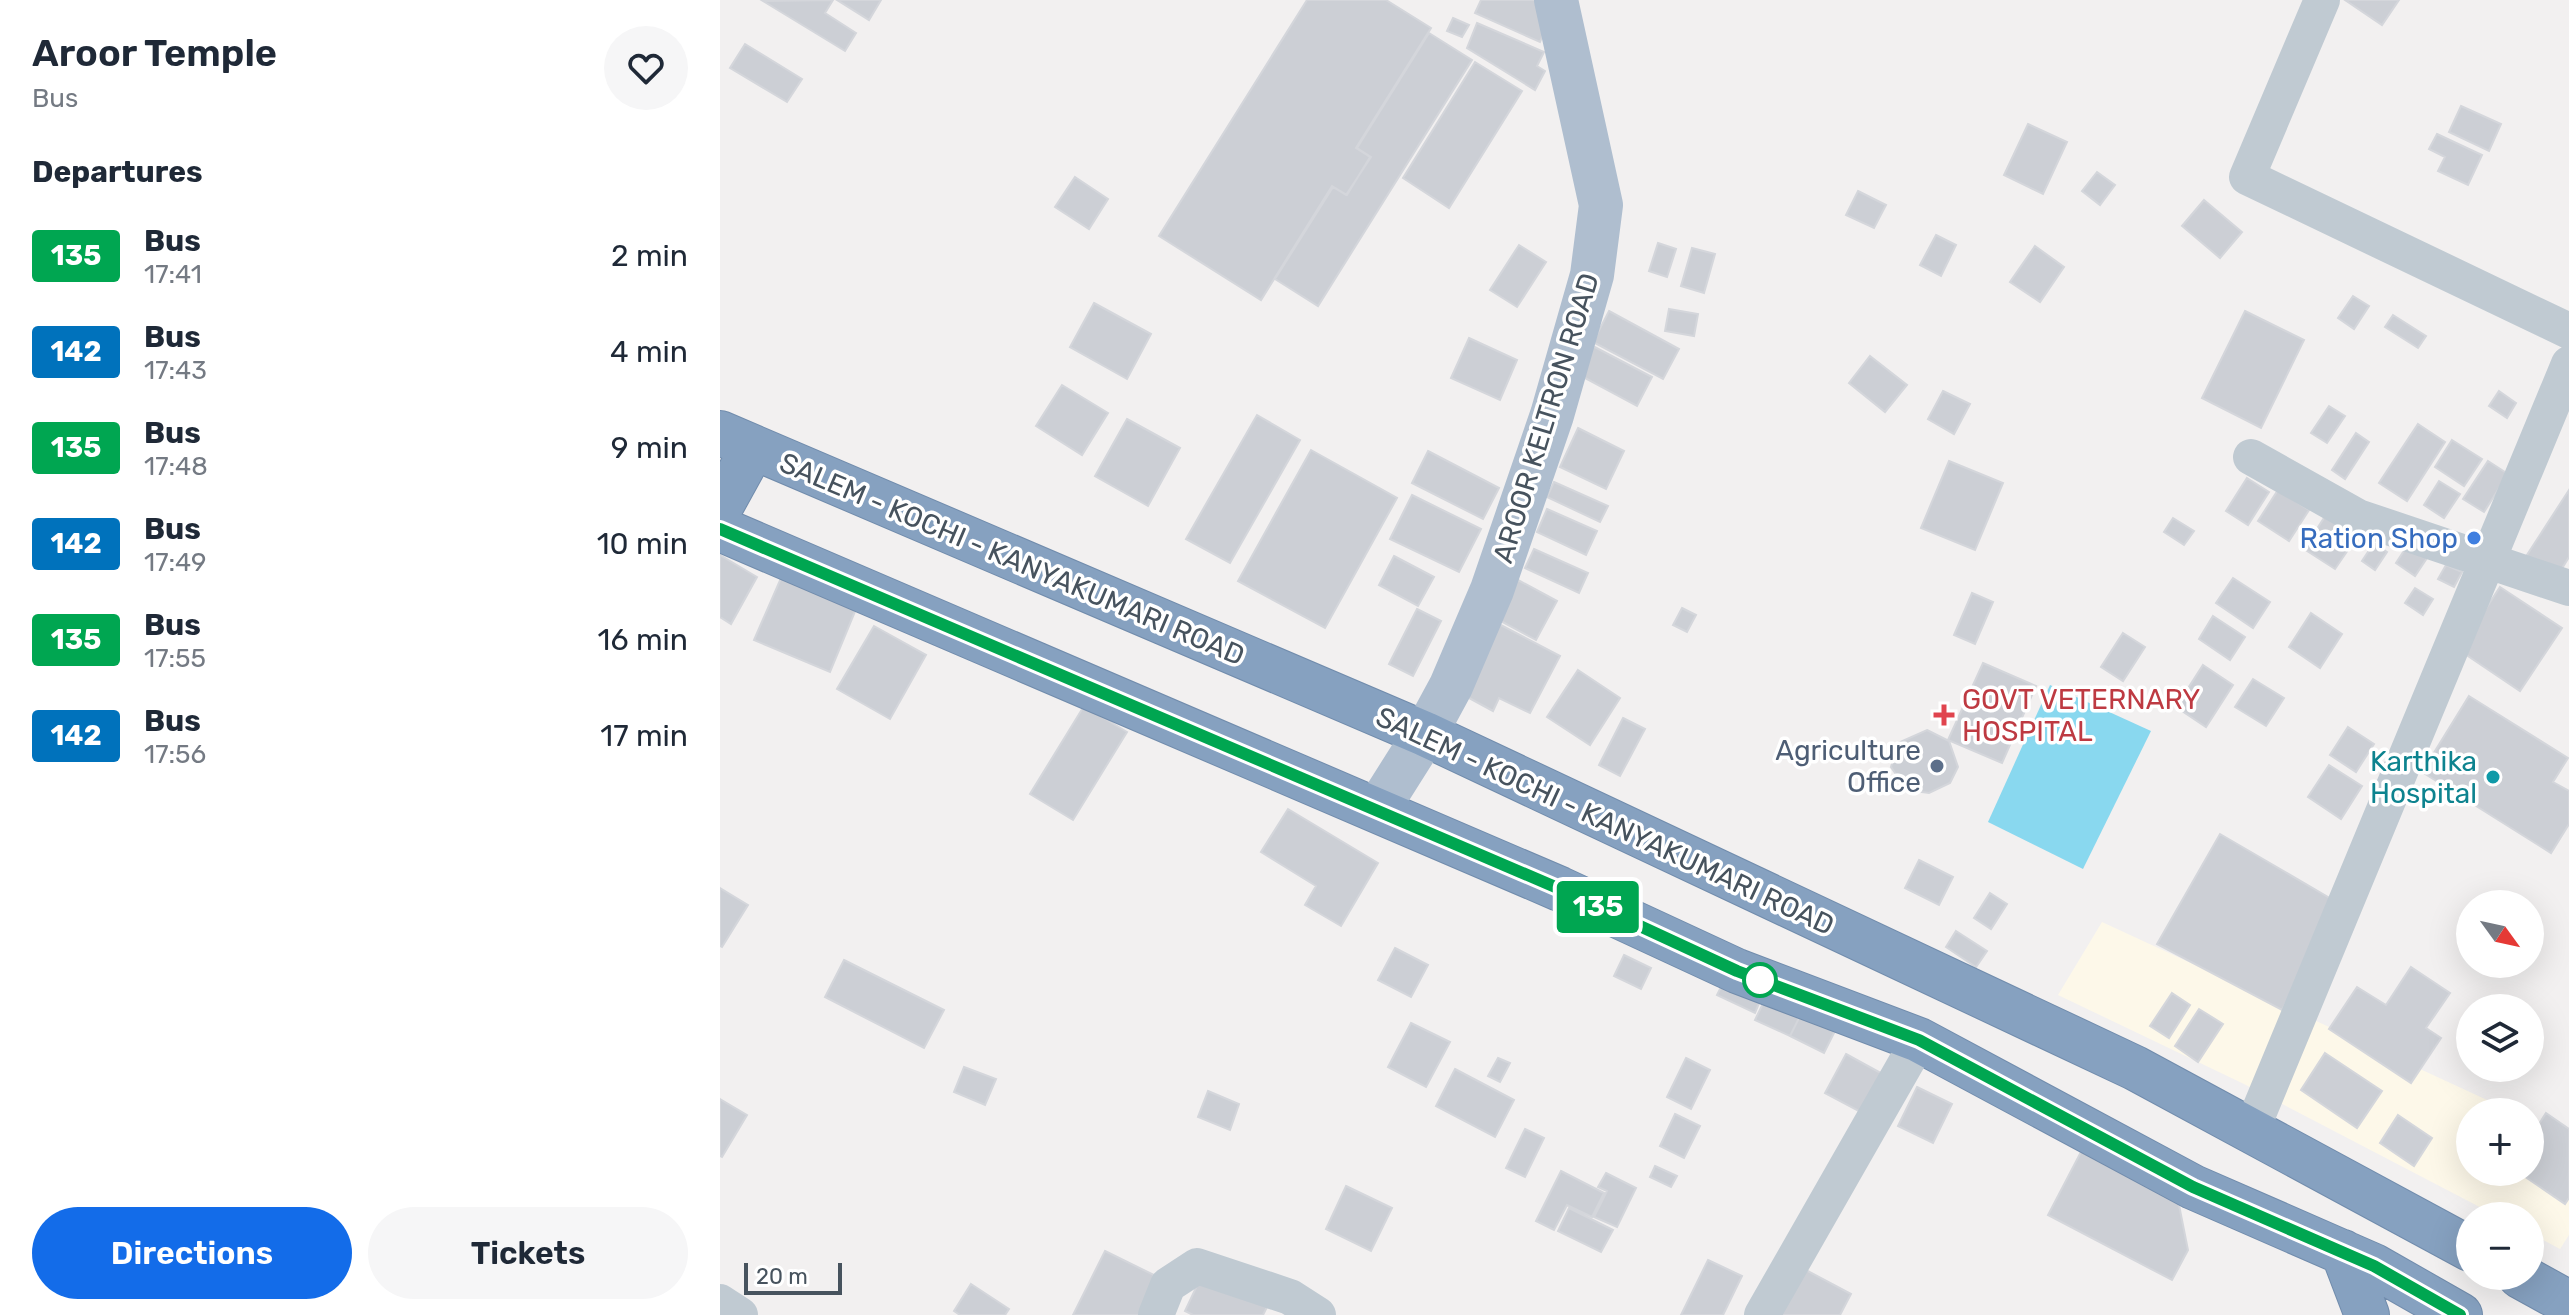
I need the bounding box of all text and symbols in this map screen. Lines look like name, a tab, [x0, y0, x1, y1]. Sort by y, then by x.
button: heart	[604, 26, 688, 110]
text: Aroor Temple	[32, 30, 277, 76]
text: Bus	[32, 83, 78, 114]
text: Departures	[32, 154, 203, 190]
text: Bus	[144, 223, 201, 259]
text: 2 min	[611, 238, 688, 274]
text: 135	[51, 239, 101, 272]
text: 17:41	[144, 259, 202, 290]
street label: AROOR KELTRON ROAD	[1486, 269, 1606, 567]
text: Bus	[144, 319, 201, 355]
text: 4 min	[610, 334, 688, 370]
text: 142	[50, 335, 102, 368]
text: 17:43	[144, 355, 207, 386]
text: Bus	[144, 415, 201, 451]
text: 9 min	[611, 430, 688, 466]
text: 135	[51, 431, 101, 464]
street label: SALEM - KOCHI - KANYAKUMARI ROAD	[775, 446, 1249, 672]
text: 17:48	[144, 451, 208, 482]
text: Bus	[144, 511, 201, 547]
place label: Ration Shop	[2299, 522, 2458, 555]
text: 10 min	[597, 526, 688, 562]
text: 142	[50, 527, 102, 560]
marker: Ration Shop	[2465, 529, 2483, 547]
text: 17:49	[144, 547, 206, 578]
text: Bus	[144, 607, 201, 643]
text: 16 min	[598, 622, 688, 658]
text: 135	[51, 623, 101, 656]
text: 17:55	[144, 643, 206, 674]
place label: GOVT VETERNARY HOSPITAL	[1962, 683, 2200, 748]
street label: SALEM - KOCHI - KANYAKUMARI ROAD	[1371, 700, 1839, 942]
text: Bus	[144, 703, 201, 739]
marker: GOVT VETERNARY HOSPITAL	[1933, 704, 1955, 726]
text: 17 min	[600, 718, 688, 754]
text: 142	[50, 719, 102, 752]
place label: Agriculture Office	[1775, 734, 1921, 799]
text: 17:56	[144, 739, 206, 770]
place label: Karthika Hospital	[2370, 745, 2477, 810]
marker: Agriculture Office	[1928, 757, 1946, 775]
marker: Karthika Hospital	[2484, 768, 2502, 786]
line badge: 135	[1552, 881, 1644, 933]
text: 135	[1573, 890, 1623, 923]
north arrow	[2456, 890, 2544, 978]
map controls	[2456, 890, 2544, 1290]
unlabelled marker	[1743, 963, 1777, 997]
button: layers	[2456, 994, 2544, 1082]
button: +	[2456, 1098, 2544, 1186]
button: −	[2456, 1202, 2544, 1290]
button: Directions	[32, 1207, 352, 1299]
button: Tickets	[368, 1207, 688, 1299]
scale bar	[744, 1259, 842, 1295]
text: 20 m	[756, 1263, 808, 1290]

